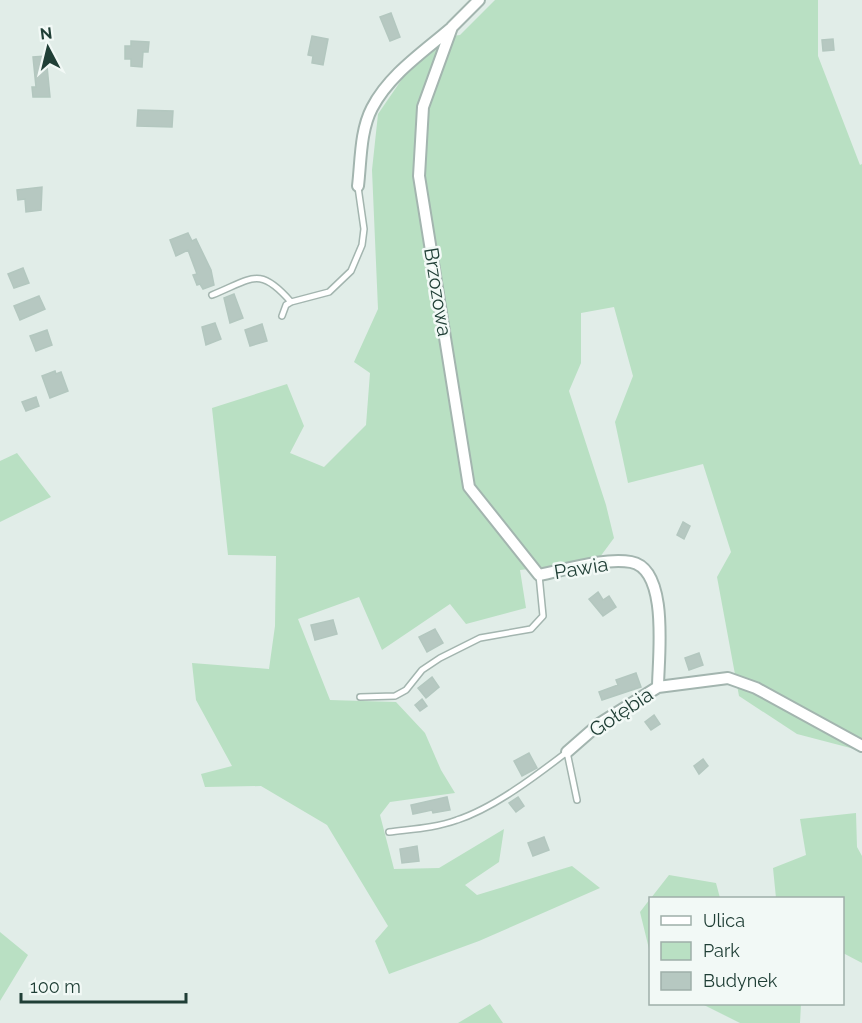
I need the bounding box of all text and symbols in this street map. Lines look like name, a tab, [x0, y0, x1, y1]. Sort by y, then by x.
north arrow	[18, 18, 78, 78]
text: N	[39, 23, 53, 44]
street label: Brzozowa	[419, 246, 457, 338]
street label: Pawia	[552, 552, 610, 584]
street label: Gołębia	[585, 682, 657, 742]
legend	[649, 897, 844, 1005]
text: Ulica	[703, 910, 745, 931]
text: Park	[703, 940, 740, 961]
scale bar	[21, 966, 186, 1004]
text: Budynek	[703, 970, 778, 991]
text: 100 m	[30, 976, 81, 997]

